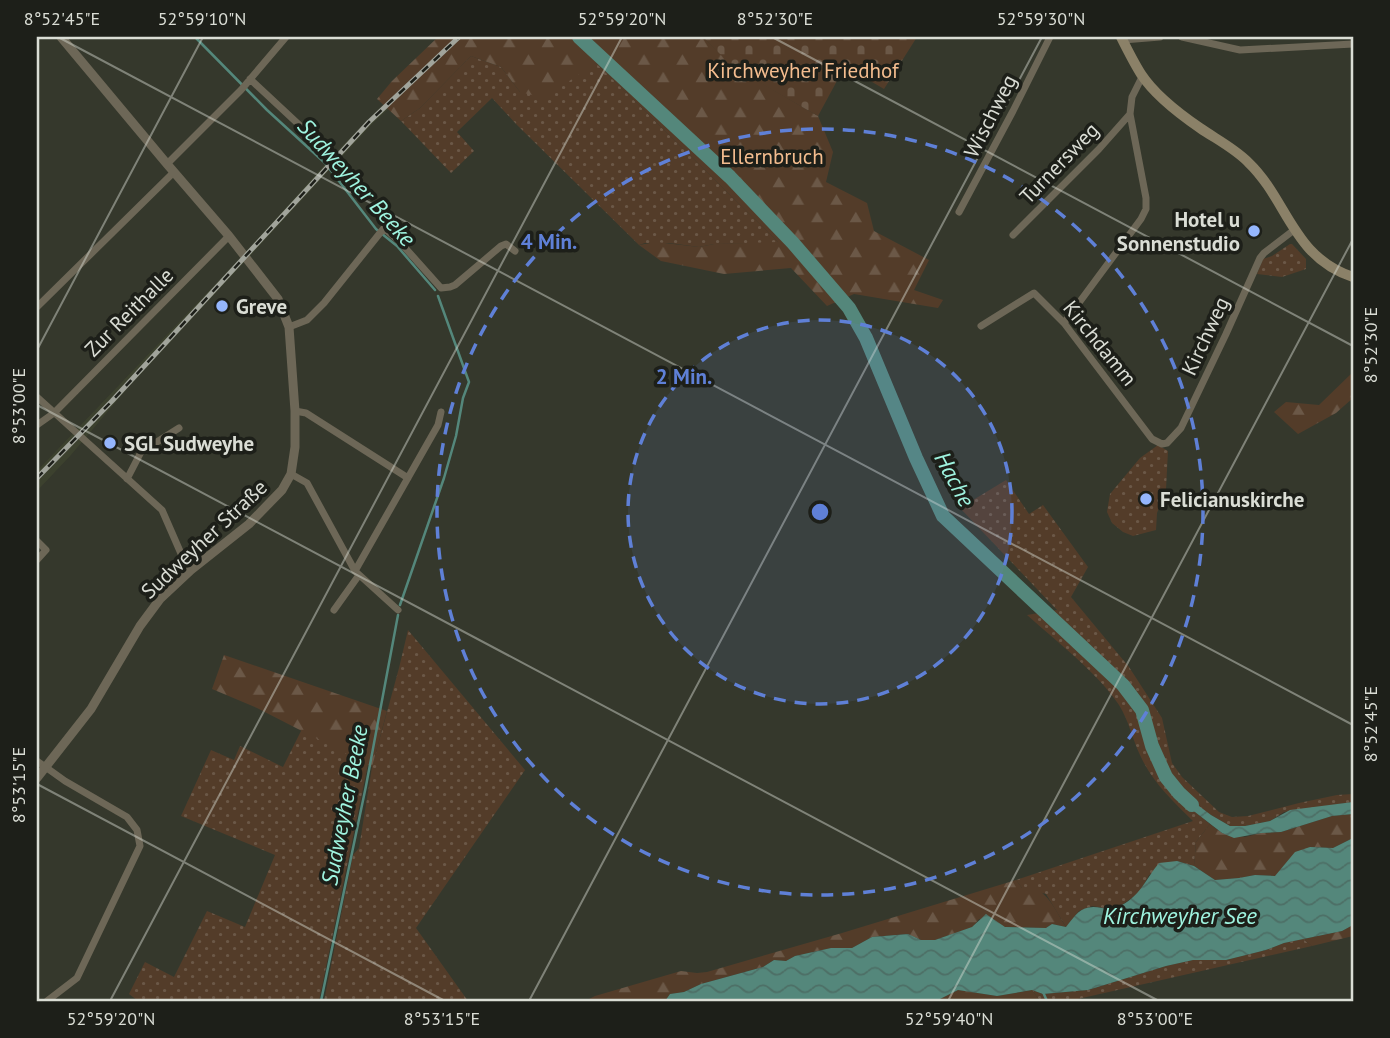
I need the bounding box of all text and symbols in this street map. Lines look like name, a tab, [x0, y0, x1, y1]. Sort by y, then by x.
text: 8°52'45"E	[24, 7, 100, 30]
text: 52°59'10"N	[158, 7, 246, 30]
text: 52°59'20"N	[578, 7, 666, 30]
text: 8°52'30"E	[737, 7, 813, 30]
text: 52°59'30"N	[997, 7, 1085, 30]
park label: Kirchweyher Friedhof	[707, 57, 900, 84]
street label: Wischweg	[958, 70, 1022, 162]
water label: Sudweyher Beeke	[292, 112, 422, 252]
street label: Turnersweg	[1014, 117, 1104, 209]
park label: Ellernbruch	[720, 143, 824, 170]
place label: Hotel u Sonnenstudio	[1117, 206, 1240, 257]
marker: Hotel u Sonnenstudio	[1246, 223, 1262, 239]
text: 4 Min.	[521, 228, 577, 255]
street label: Zur Reithalle	[79, 262, 179, 362]
street label: Kirchweg	[1175, 292, 1235, 380]
place label: Greve	[236, 293, 287, 320]
street label: Kirchdamm	[1057, 295, 1143, 391]
marker: Greve	[214, 298, 230, 314]
text: 8°52'30"E	[1359, 307, 1382, 383]
text: 2 Min.	[656, 363, 712, 390]
text: 8°53'00"E	[7, 368, 30, 444]
place label: SGL Sudweyhe	[124, 430, 254, 457]
marker: SGL Sudweyhe	[102, 435, 118, 451]
water label: Hache	[928, 446, 982, 512]
street label: Sudweyher Straße	[135, 474, 273, 604]
place label: Felicianuskirche	[1160, 486, 1304, 513]
marker: Felicianuskirche	[1138, 491, 1154, 507]
centre of rings	[808, 500, 832, 524]
text: 8°52'45"E	[1359, 686, 1382, 762]
water label: Sudweyher Beeke	[314, 722, 374, 888]
text: 8°53'15"E	[7, 747, 30, 823]
water label: Kirchweyher See	[1103, 901, 1257, 930]
text: 52°59'20"N	[67, 1007, 155, 1030]
text: 8°53'15"E	[404, 1007, 480, 1030]
text: 52°59'40"N	[905, 1007, 993, 1030]
text: 8°53'00"E	[1117, 1007, 1193, 1030]

